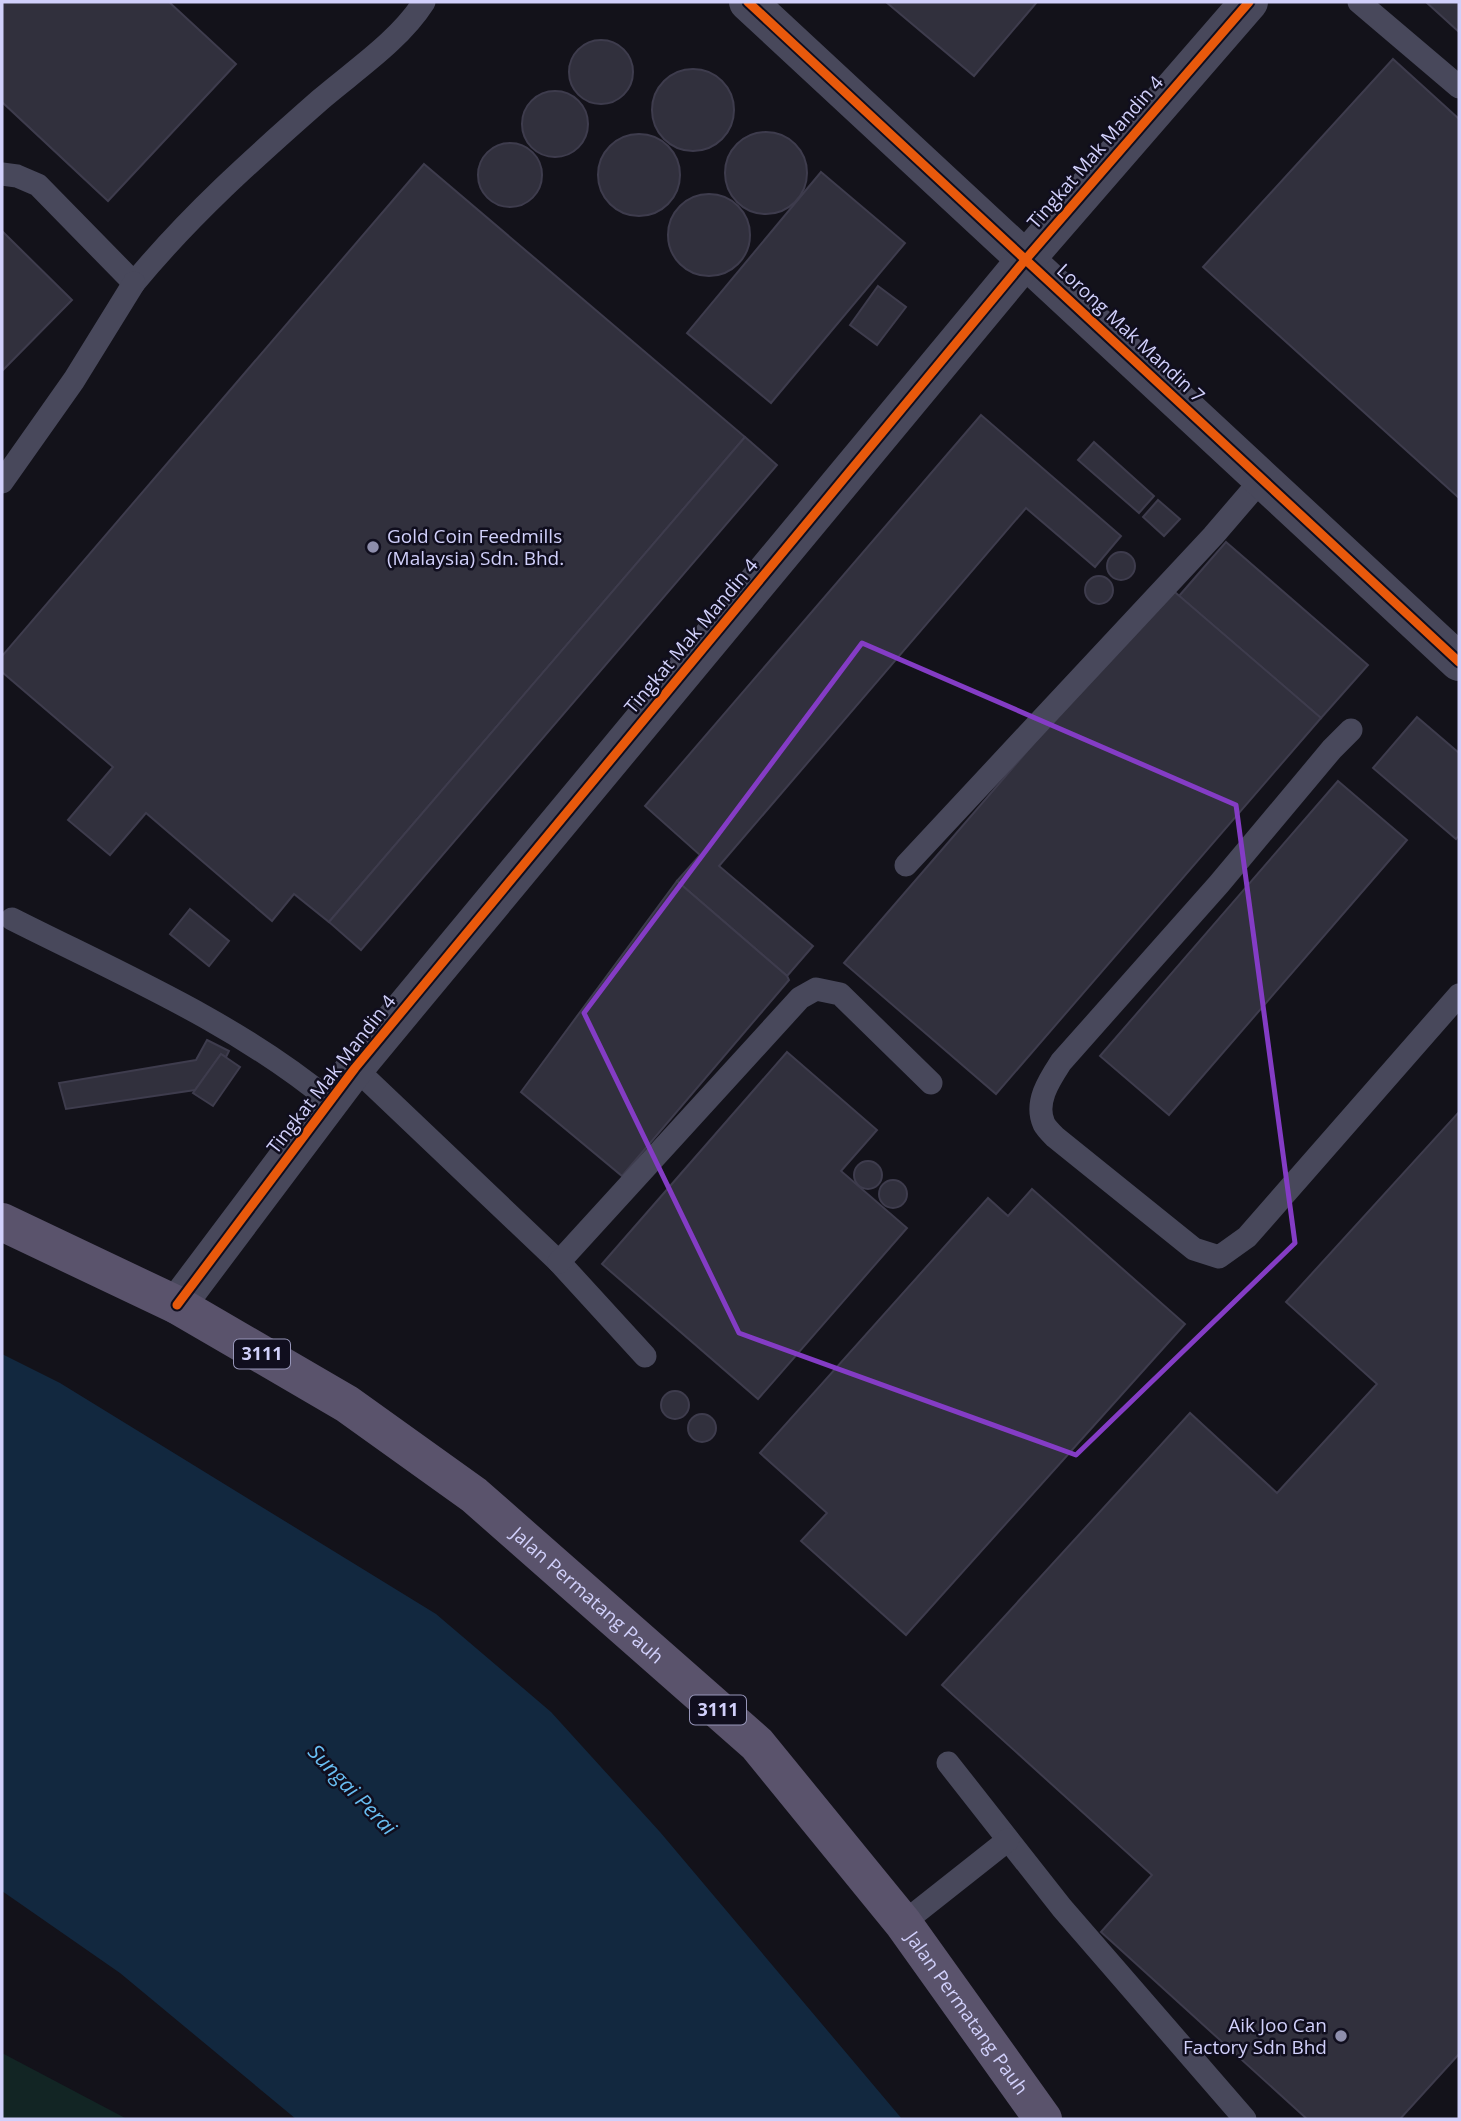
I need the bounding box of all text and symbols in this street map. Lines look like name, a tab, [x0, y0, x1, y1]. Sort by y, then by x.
street label: Tingkat Mak Mandin 4	[1021, 70, 1169, 234]
street label: Lorong Mak Mandin 7	[1051, 258, 1211, 408]
place label: Gold Coin Feedmills (Malaysia) Sdn. Bhd.	[387, 523, 564, 571]
marker: Gold Coin Feedmills (Malaysia) Sdn. Bhd.	[365, 539, 381, 555]
street label: Tingkat Mak Mandin 4	[618, 553, 764, 719]
street label: Tingkat Mak Mandin 4	[261, 989, 401, 1159]
road number: 3111	[234, 1339, 290, 1368]
street label: Jalan Permatang Pauh	[504, 1519, 670, 1669]
road number: 3111	[690, 1695, 746, 1724]
water label: Sungai Perai	[302, 1738, 404, 1841]
street label: Jalan Permatang Pauh	[899, 1924, 1034, 2100]
place label: Aik Joo Can Factory Sdn Bhd	[1183, 2012, 1327, 2060]
marker: Aik Joo Can Factory Sdn Bhd	[1333, 2028, 1349, 2044]

